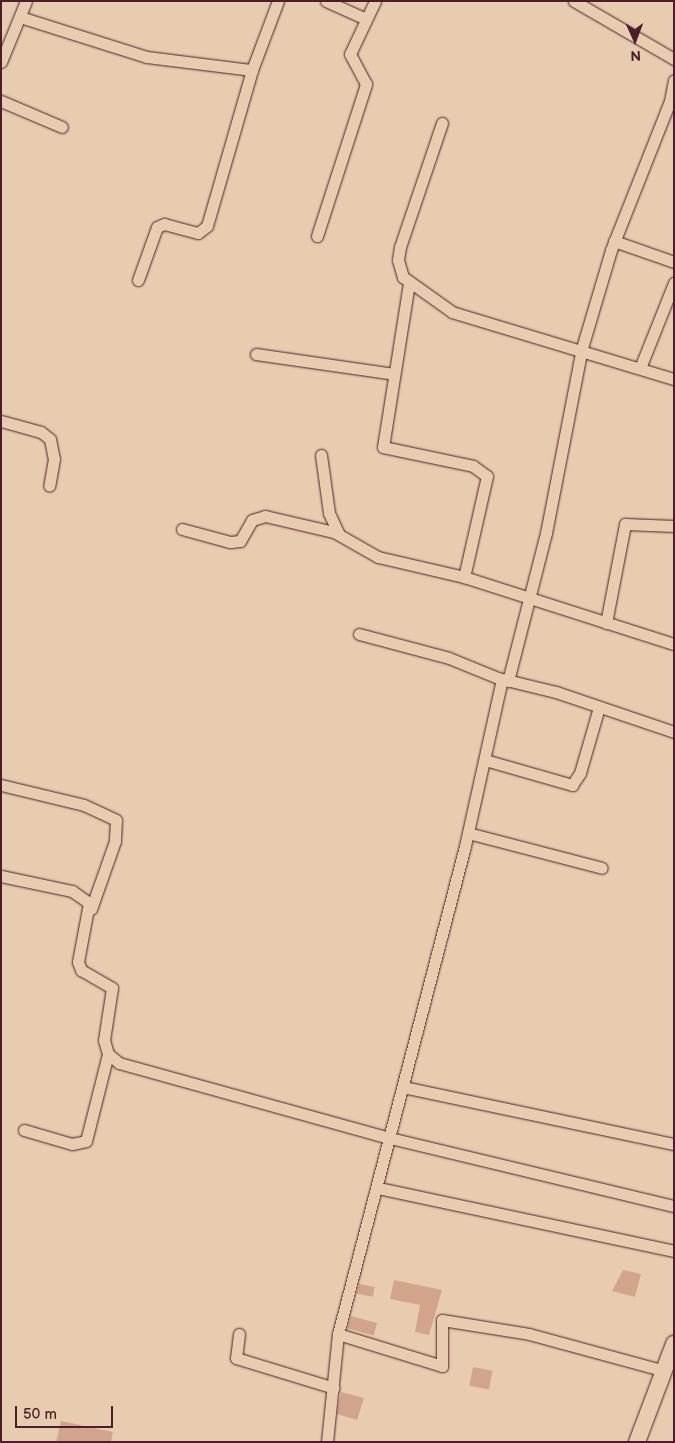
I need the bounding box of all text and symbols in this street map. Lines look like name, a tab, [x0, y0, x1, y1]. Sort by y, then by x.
north arrow	[610, 15, 660, 65]
text: N	[630, 47, 641, 64]
scale bar	[18, 1396, 115, 1428]
text: 50 m	[23, 1405, 57, 1424]

